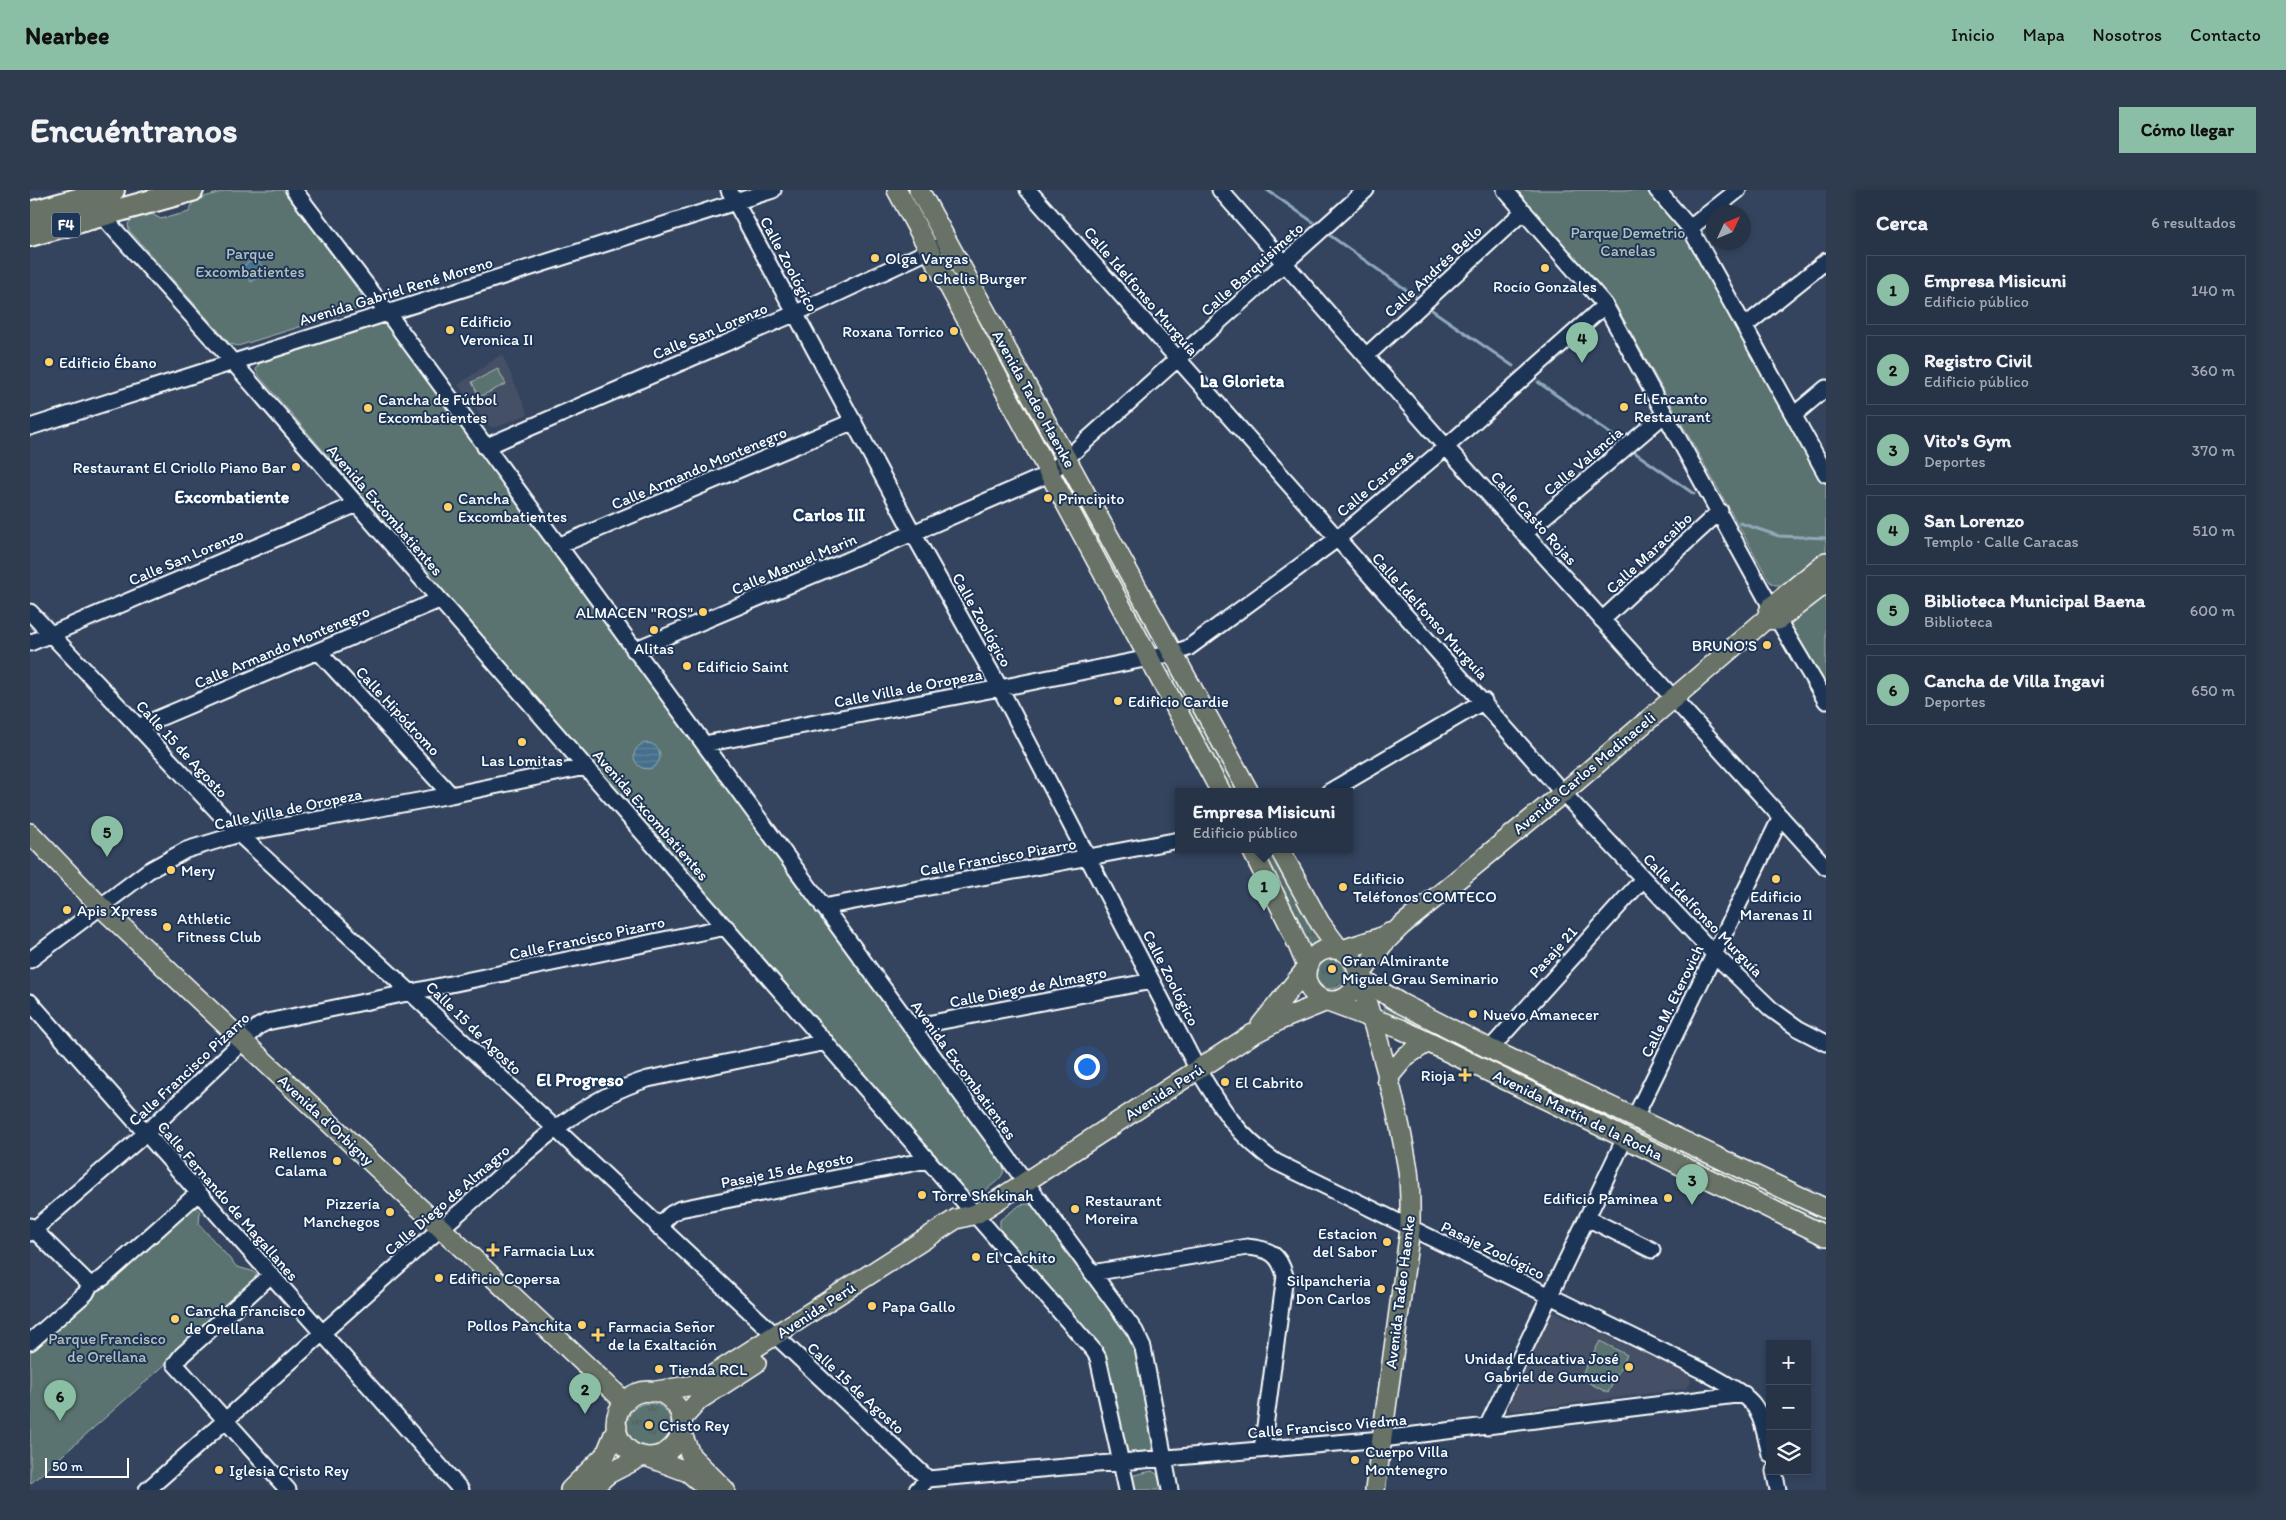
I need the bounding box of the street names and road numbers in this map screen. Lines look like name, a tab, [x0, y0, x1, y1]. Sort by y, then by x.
road number: F4	[52, 212, 80, 238]
street label: Calle Zoológico	[756, 213, 822, 315]
street label: Calle Barquisimeto	[1197, 218, 1307, 320]
street label: Calle Andrés Bello	[1380, 221, 1486, 321]
street label: Calle Idelfonso Murguía	[1080, 223, 1202, 359]
street label: Avenida Gabriel René Moreno	[297, 252, 495, 330]
street label: Calle San Lorenzo	[650, 298, 770, 364]
street label: Avenida Tadeo Haenke	[988, 327, 1080, 471]
street label: Calle Armando Montenegro	[608, 422, 790, 514]
street label: Calle Valencia	[1540, 422, 1627, 500]
street label: Avenida Excombatientes	[323, 441, 447, 579]
street label: Calle Caracas	[1333, 445, 1417, 521]
street label: Calle Casto Rojas	[1487, 467, 1581, 569]
street label: Calle Maracaibo	[1602, 508, 1696, 598]
street label: Calle San Lorenzo	[126, 524, 246, 590]
street label: Calle Manuel Marin	[729, 529, 859, 599]
street label: Calle Idelfonso Murguía	[1368, 549, 1492, 684]
street label: Calle Zoológico	[948, 570, 1016, 670]
street label: Calle Armando Montenegro	[191, 601, 373, 693]
street label: Calle Hipódromo	[352, 662, 444, 760]
street label: Calle Villa de Oropeza	[832, 664, 984, 712]
street label: Calle 15 de Agosto	[132, 696, 232, 802]
street label: Avenida Carlos Medinaceli	[1509, 708, 1659, 838]
street label: Avenida Excombatientes	[589, 746, 713, 884]
street label: Calle Villa de Oropeza	[212, 784, 364, 834]
street label: Calle Francisco Pizarro	[918, 834, 1078, 880]
street label: Calle Idelfonso Murguía	[1639, 849, 1767, 981]
street label: Calle Francisco Pizarro	[508, 912, 666, 964]
street label: Pasaje 21	[1525, 922, 1582, 982]
street label: Calle Zoológico	[1139, 927, 1203, 1029]
street label: Calle M. Eterovich	[1636, 942, 1708, 1060]
street label: Calle Diego de Almagro	[948, 962, 1108, 1012]
street label: Calle 15 de Agosto	[422, 977, 526, 1079]
street label: Avenida Excombatientes	[907, 997, 1021, 1143]
street label: Calle Francisco Pizarro	[125, 1008, 253, 1130]
street label: Avenida Perú	[1121, 1060, 1207, 1124]
street label: Avenida Martín de la Rocha	[1490, 1066, 1667, 1165]
street label: Avenida d'Orbigny	[274, 1071, 378, 1170]
street label: Calle Fernando de Magallanes	[153, 1117, 303, 1285]
street label: Calle Diego de Almagro	[380, 1140, 514, 1260]
street label: Pasaje 15 de Agosto	[719, 1148, 855, 1192]
street label: Avenida Tadeo Haenke	[1381, 1214, 1419, 1370]
street label: Pasaje Zoológico	[1438, 1217, 1548, 1283]
street label: Avenida Perú	[773, 1278, 859, 1342]
street label: Calle 15 de Agosto	[803, 1338, 909, 1438]
street label: Calle Francisco Viedma	[1247, 1410, 1407, 1442]

